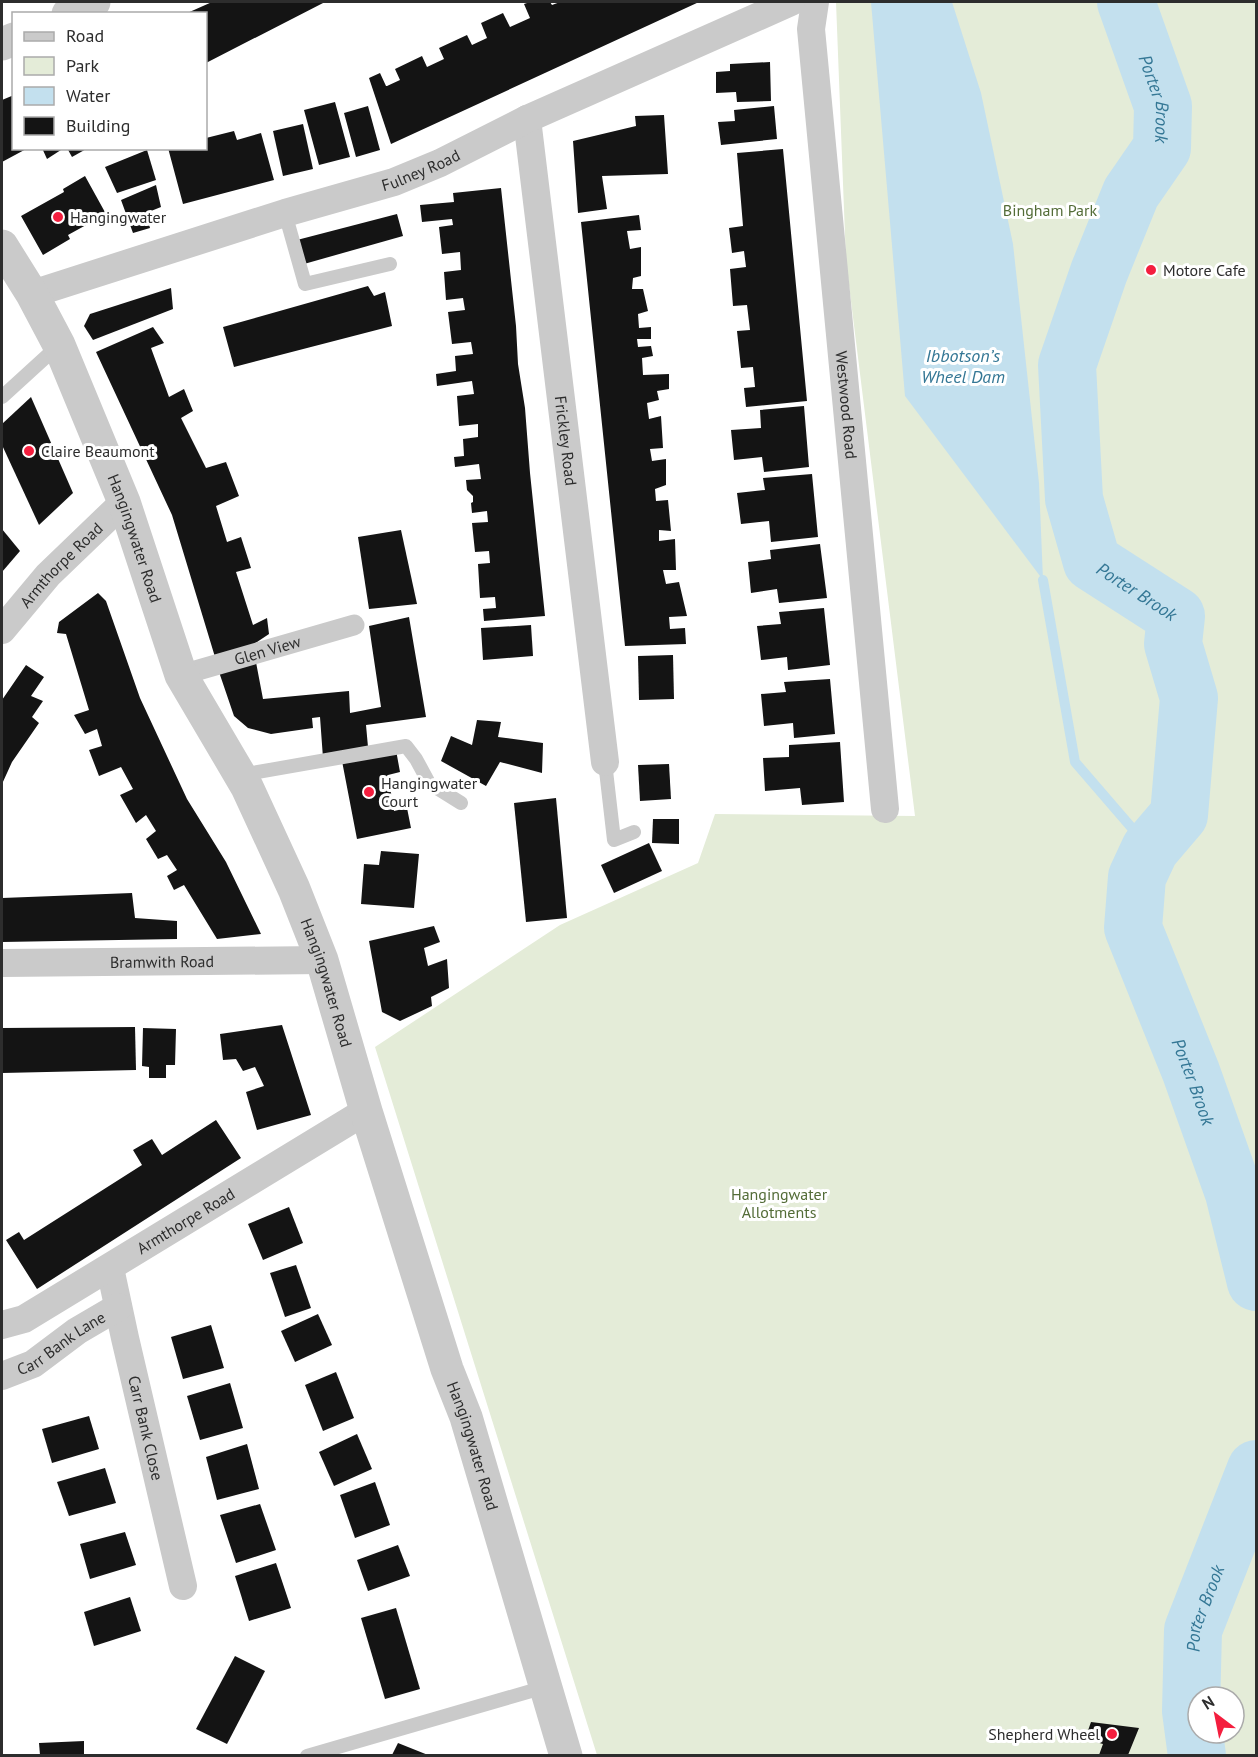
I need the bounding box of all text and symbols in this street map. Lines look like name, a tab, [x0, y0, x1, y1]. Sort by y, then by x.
legend	[12, 12, 207, 150]
text: Road	[66, 24, 104, 47]
water label: Porter Brook	[1134, 51, 1175, 144]
text: Park	[66, 54, 99, 77]
text: Water	[66, 84, 110, 107]
text: Building	[66, 114, 130, 137]
street label: Fulney Road	[379, 145, 463, 195]
park label: Bingham Park	[1003, 200, 1098, 220]
place label: Hangingwater	[70, 207, 167, 227]
marker: Hangingwater	[51, 210, 65, 224]
place label: Motore Cafe	[1163, 260, 1246, 280]
marker: Motore Cafe	[1144, 263, 1158, 277]
water label: Ibbotson’s Wheel Dam	[921, 344, 1005, 388]
street label: Westwood Road	[832, 350, 862, 460]
street label: Frickley Road	[551, 395, 581, 487]
place label: Claire Beaumont	[41, 441, 155, 461]
marker: Claire Beaumont	[22, 444, 36, 458]
street label: Hangingwater Road	[103, 471, 166, 605]
street label: Armthorpe Road	[15, 518, 107, 611]
water label: Porter Brook	[1093, 557, 1182, 626]
street label: Glen View	[232, 631, 303, 669]
place label: Hangingwater Court	[381, 773, 478, 811]
marker: Hangingwater Court	[362, 785, 376, 799]
street label: Hangingwater Road	[296, 915, 357, 1049]
street label: Bramwith Road	[110, 951, 214, 972]
water label: Porter Brook	[1167, 1035, 1221, 1129]
street label: Armthorpe Road	[133, 1183, 238, 1258]
park label: Hangingwater Allotments	[731, 1184, 828, 1222]
street label: Carr Bank Lane	[14, 1307, 109, 1379]
street label: Carr Bank Close	[124, 1374, 168, 1482]
street label: Hangingwater Road	[443, 1378, 503, 1513]
water label: Porter Brook	[1181, 1561, 1229, 1652]
north arrow	[1186, 1685, 1246, 1745]
text: N	[1198, 1691, 1218, 1714]
place label: Shepherd Wheel	[988, 1724, 1100, 1744]
marker: Shepherd Wheel	[1105, 1727, 1119, 1741]

